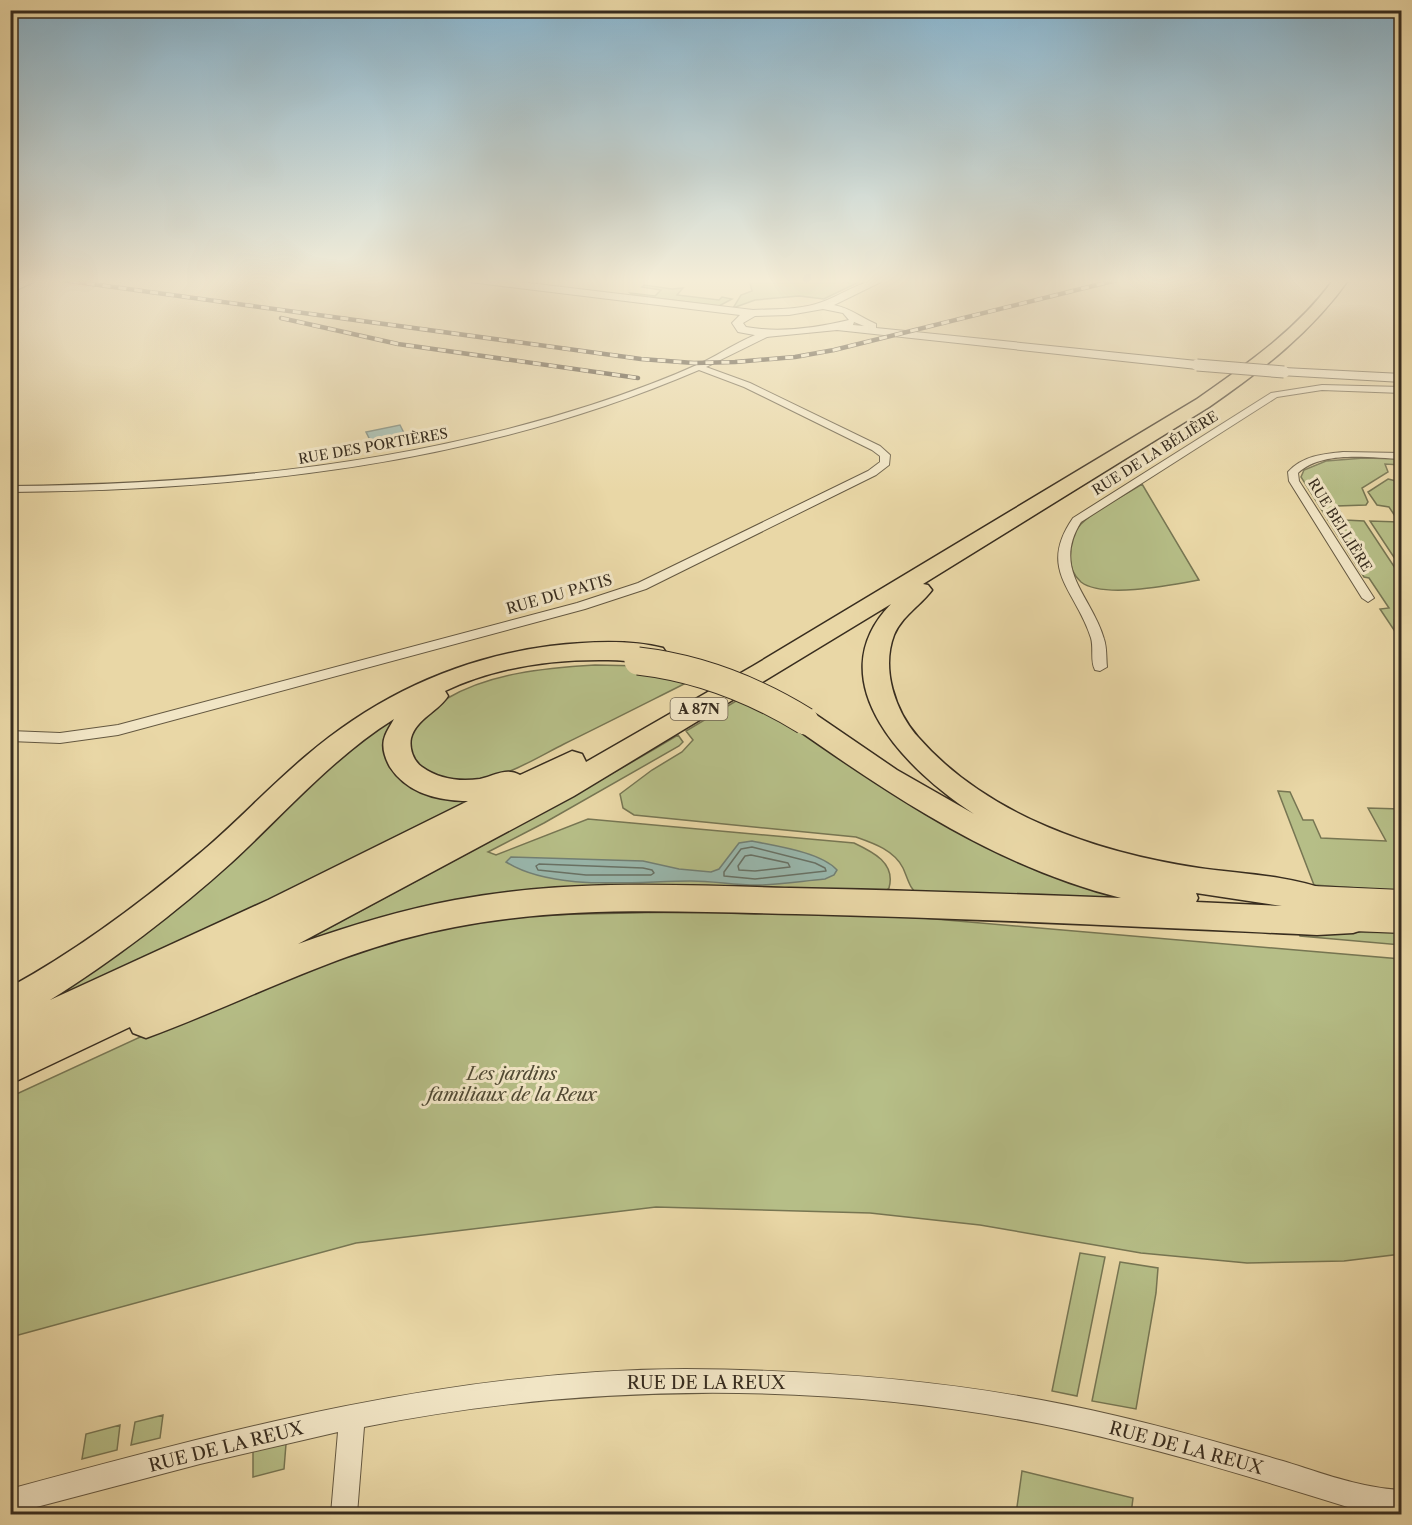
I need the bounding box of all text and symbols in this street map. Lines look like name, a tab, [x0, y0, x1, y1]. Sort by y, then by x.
street label: RUE DE LA BÉLIÈRE	[1089, 407, 1221, 499]
street label: RUE DES PORTIÈRES	[297, 424, 449, 468]
street label: RUE BELLIÈRE	[1304, 475, 1376, 575]
street label: RUE DU PATIS	[504, 570, 614, 618]
road number: A 87N	[670, 698, 728, 720]
park label: Les jardins familiaux de la Reux	[421, 1063, 598, 1106]
street label: RUE DE LA REUX	[627, 1372, 786, 1394]
street label: RUE DE LA REUX	[146, 1417, 306, 1477]
street label: RUE DE LA REUX	[1107, 1417, 1266, 1479]

